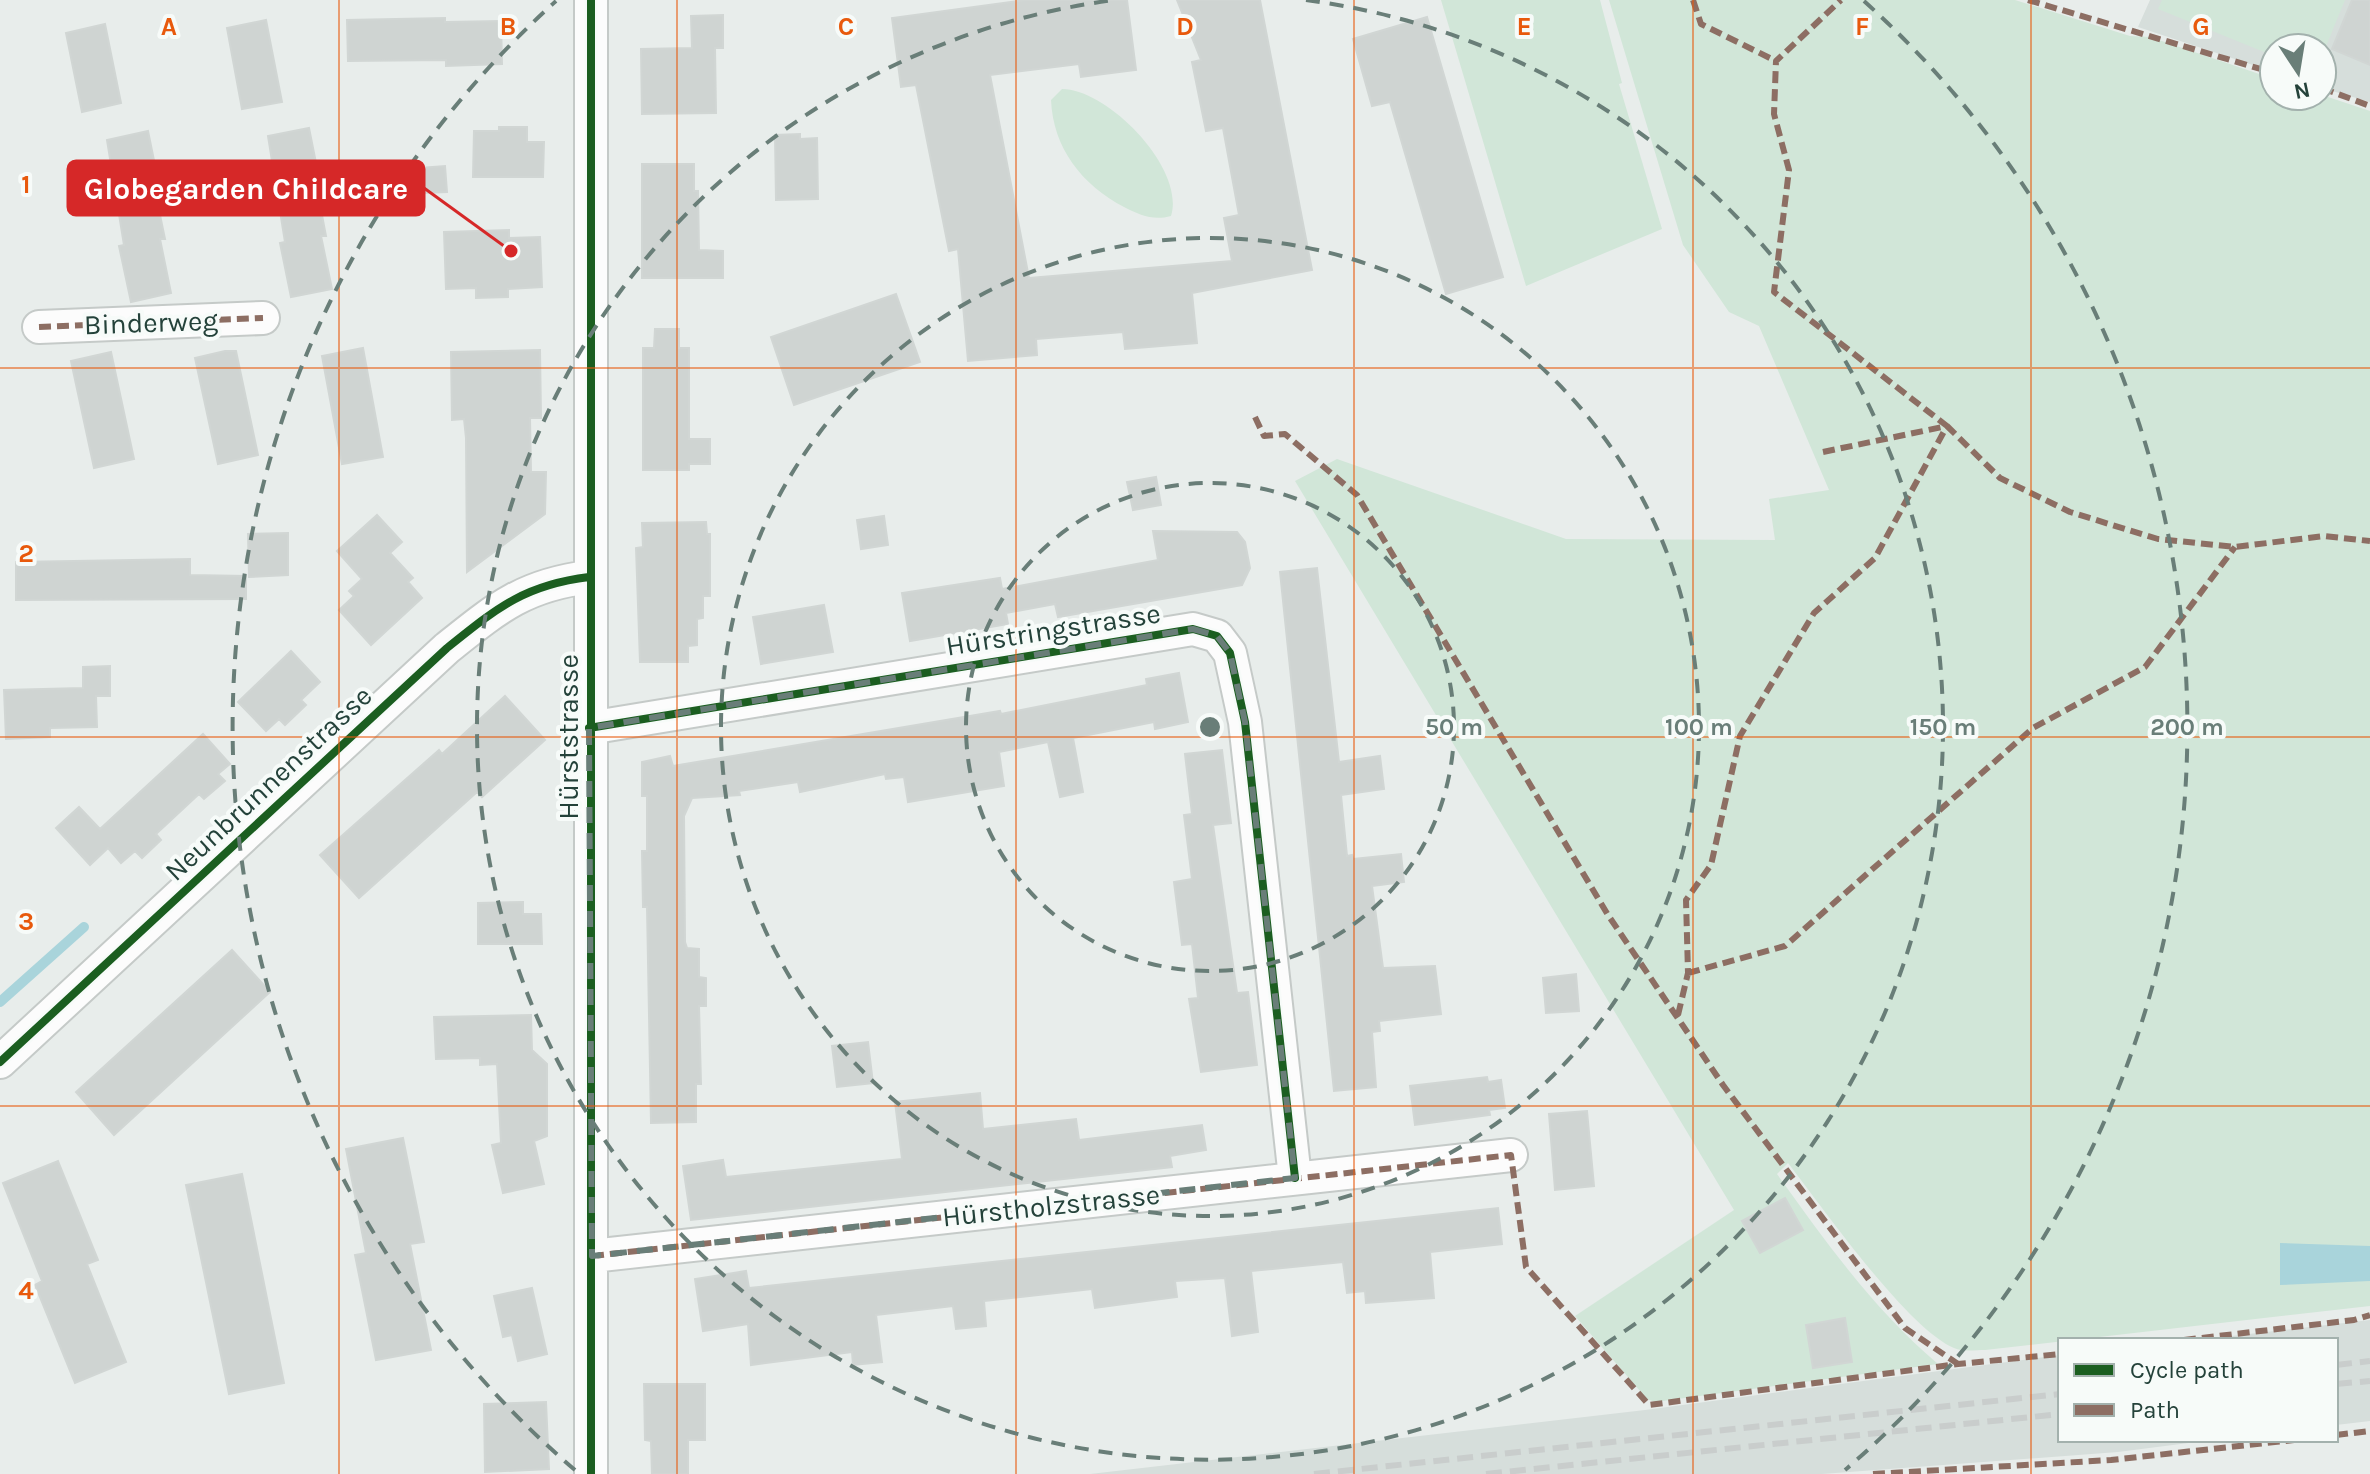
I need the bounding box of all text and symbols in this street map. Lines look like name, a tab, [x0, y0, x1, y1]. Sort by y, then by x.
text: A	[161, 11, 177, 42]
text: B	[500, 11, 516, 42]
text: C	[838, 11, 854, 42]
text: D	[1176, 11, 1194, 42]
text: E	[1516, 11, 1532, 42]
text: F	[1855, 11, 1869, 42]
text: G	[2192, 11, 2210, 42]
north arrow	[2258, 32, 2338, 112]
text: N	[2292, 76, 2312, 105]
callout: Globegarden Childcare	[68, 161, 424, 215]
text: 1	[21, 169, 31, 200]
text: Globegarden Childcare	[84, 171, 408, 207]
street label: Binderweg	[83, 304, 219, 341]
text: 2	[18, 538, 34, 569]
street label: Hürstringstrasse	[943, 596, 1163, 663]
street label: Hürststrasse	[552, 654, 585, 820]
street label: Neunbrunnenstrasse	[158, 679, 379, 888]
centre of rings	[1196, 713, 1224, 741]
text: 50 m	[1425, 713, 1483, 741]
text: 100 m	[1665, 713, 1733, 741]
text: 150 m	[1910, 713, 1976, 741]
text: 200 m	[2150, 713, 2224, 741]
text: 3	[18, 906, 34, 937]
street label: Hürstholzstrasse	[940, 1178, 1162, 1233]
text: 4	[18, 1275, 34, 1306]
legend	[2058, 1338, 2338, 1442]
text: Cycle path	[2130, 1356, 2244, 1384]
text: Path	[2130, 1396, 2180, 1424]

